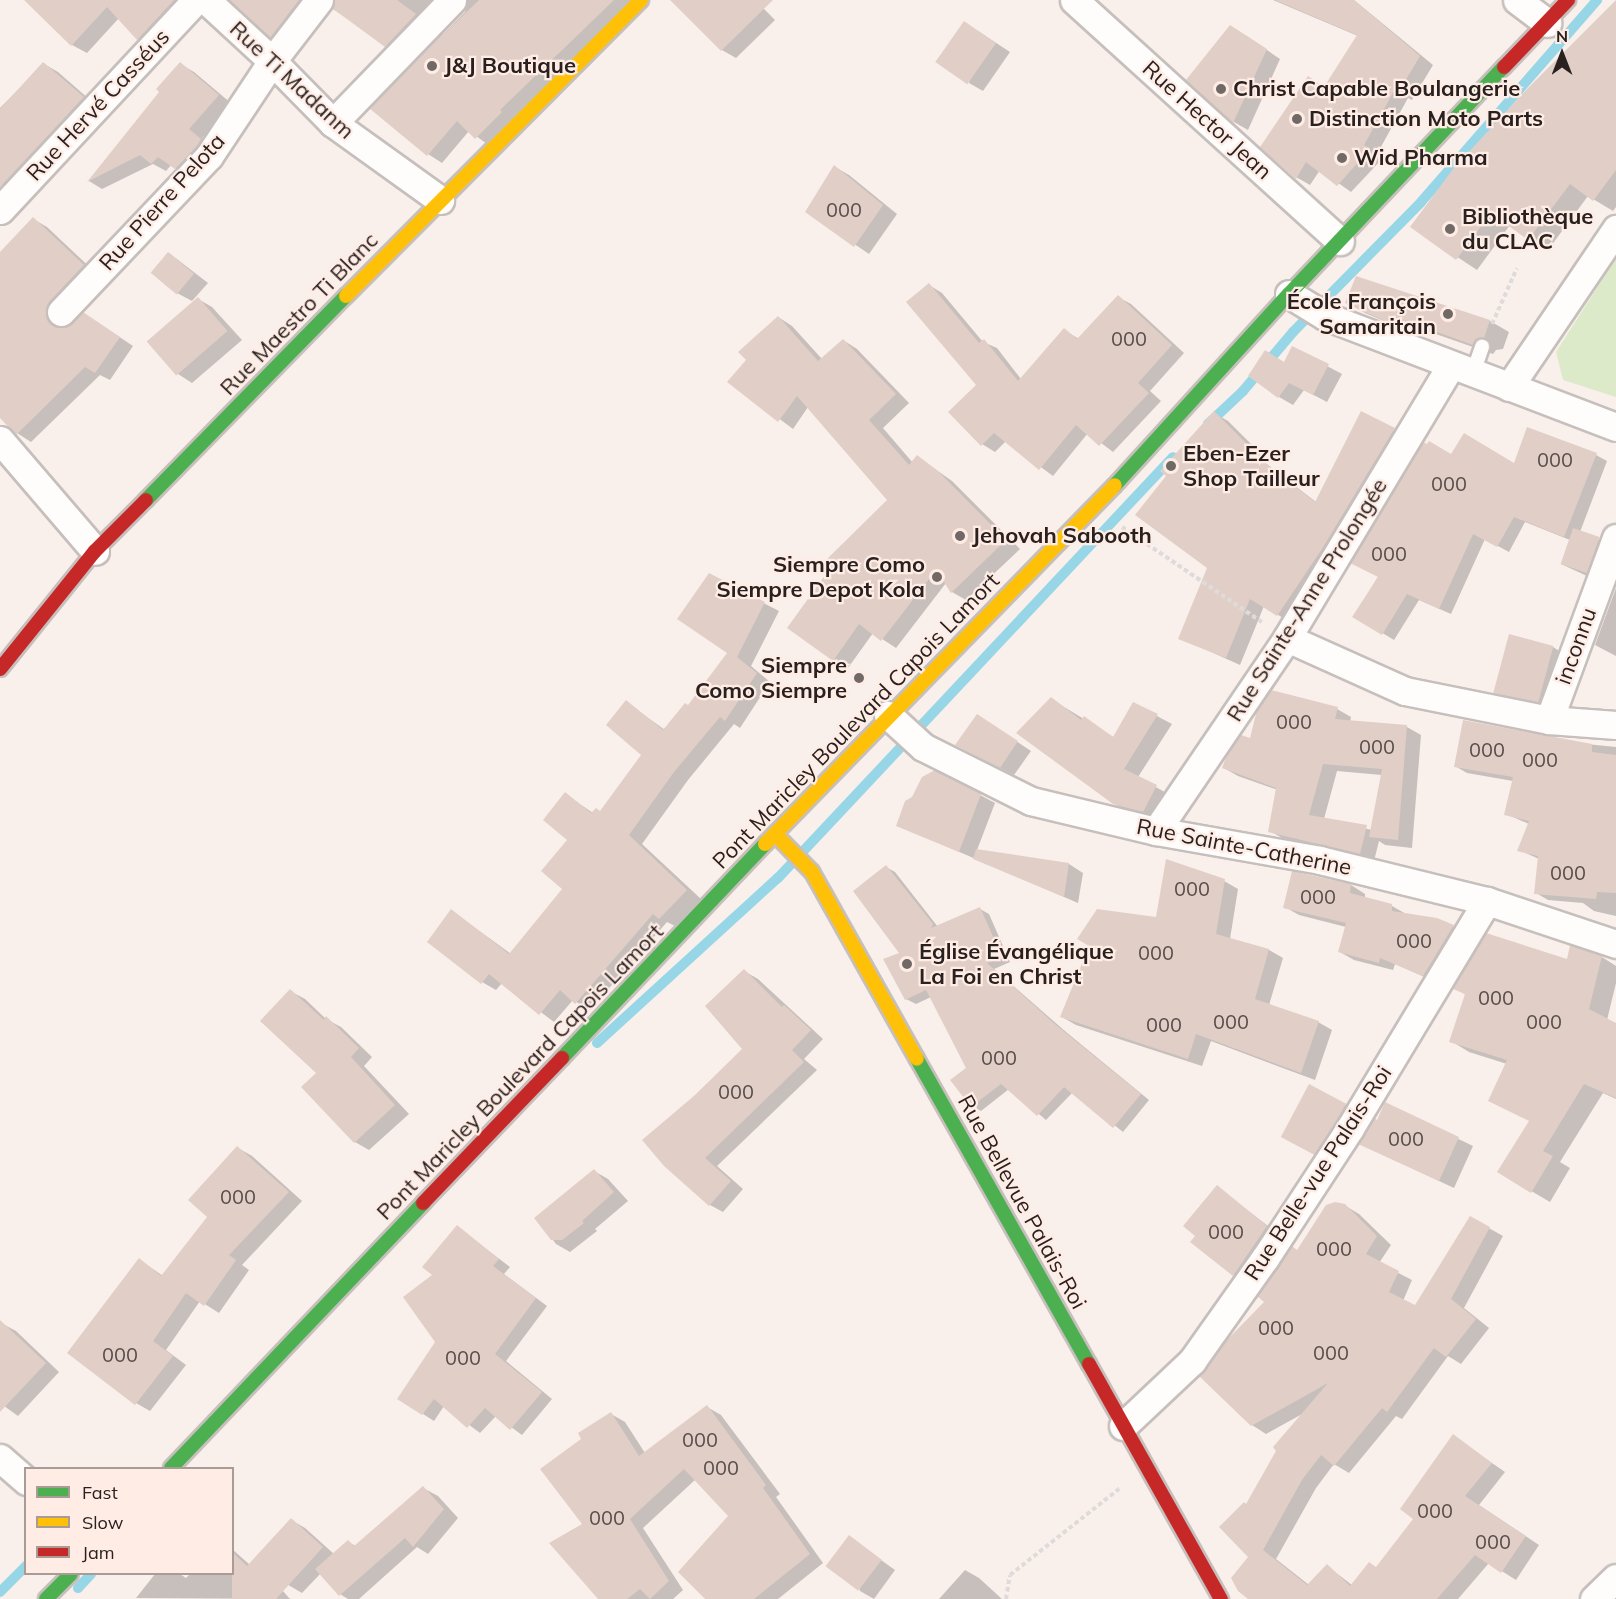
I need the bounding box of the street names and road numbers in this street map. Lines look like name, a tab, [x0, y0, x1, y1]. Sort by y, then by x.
street label: Rue Ti Madanm	[224, 16, 360, 144]
street label: Rue Hervé Casséus	[21, 24, 175, 186]
street label: Rue Hector Jean	[1137, 55, 1277, 185]
street label: Rue Pierre Pelota	[94, 128, 230, 276]
street label: Rue Maestro Ti Blanc	[215, 227, 383, 401]
street label: Rue Sainte-Anne Prolongée	[1221, 474, 1393, 726]
street label: Pont Maricley Boulevard Capois Lamort	[707, 568, 1005, 874]
street label: inconnu	[1550, 604, 1602, 688]
street label: Rue Sainte-Catherine	[1134, 813, 1354, 881]
street label: Pont Maricley Boulevard Capois Lamort	[371, 919, 669, 1225]
street label: Rue Belle-vue Palais-Roi	[1239, 1061, 1397, 1285]
street label: Rue Bellevue Palais-Roi	[952, 1090, 1092, 1314]

